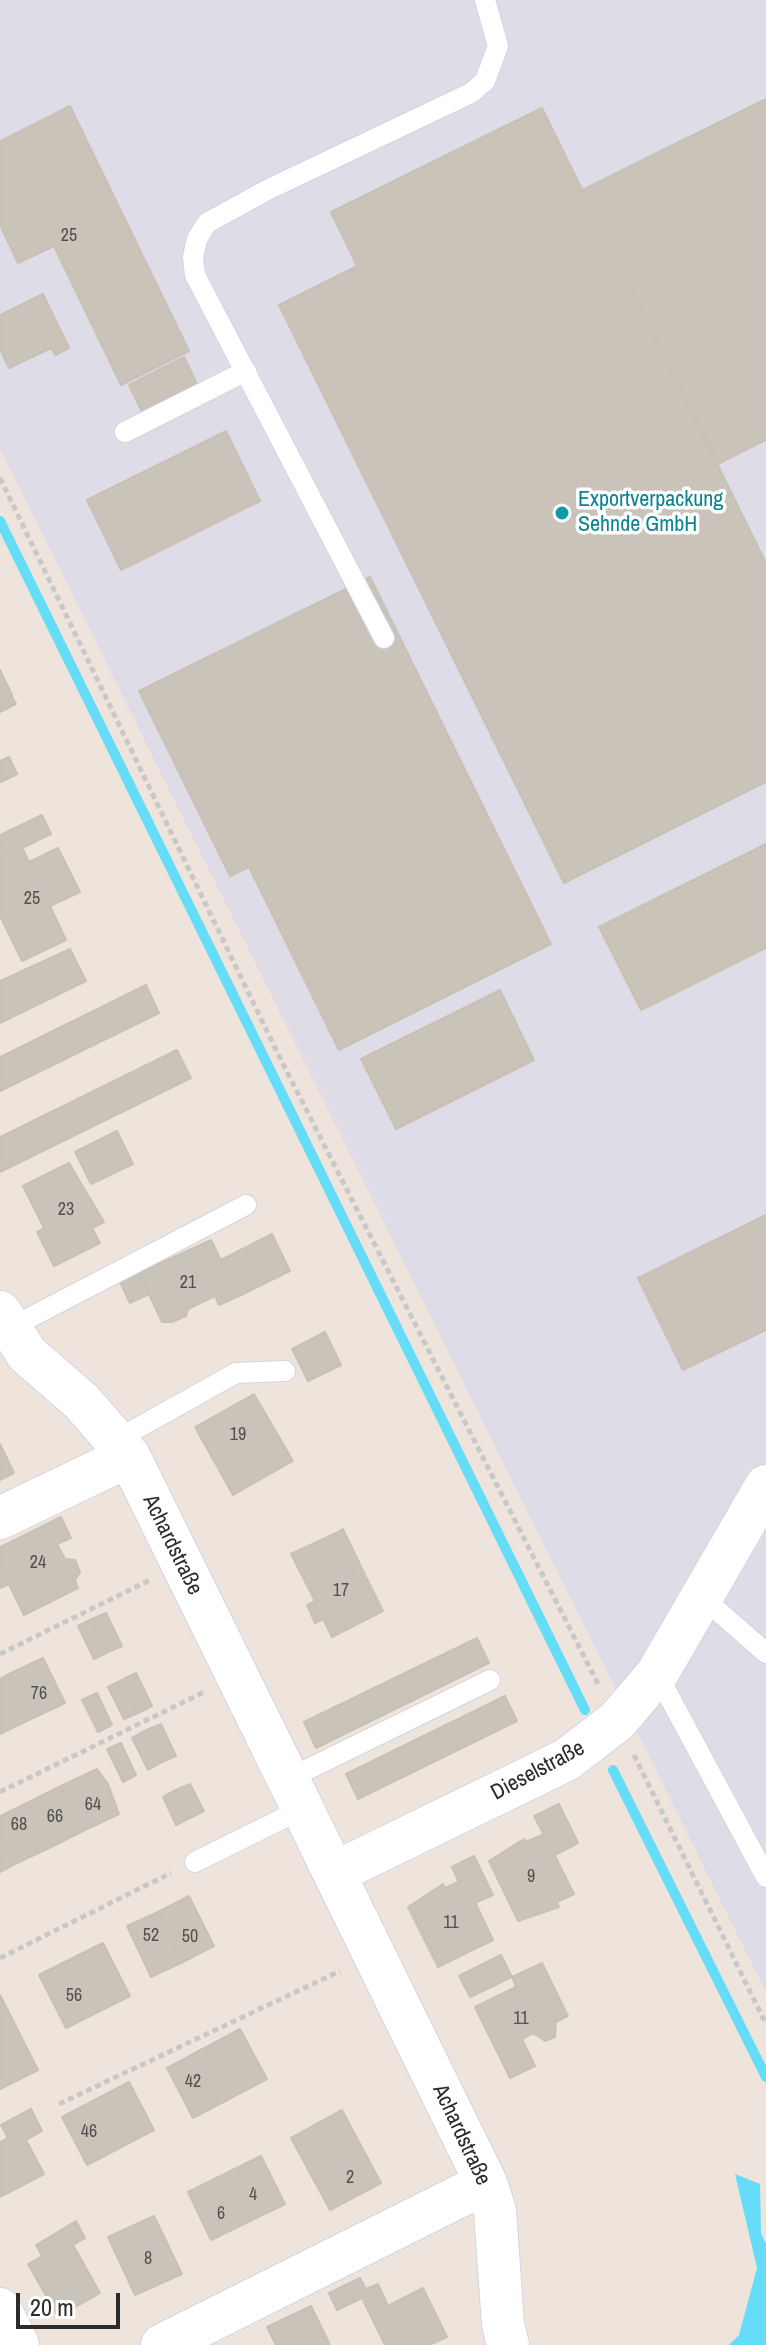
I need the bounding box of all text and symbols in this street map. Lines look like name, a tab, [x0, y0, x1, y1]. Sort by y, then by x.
house number: 25	[61, 225, 77, 247]
place label: Exportverpackung Sehnde GmbH	[578, 487, 723, 538]
marker: Exportverpackung Sehnde GmbH	[553, 504, 571, 522]
house number: 25	[24, 888, 40, 910]
house number: 23	[58, 1199, 74, 1221]
house number: 21	[180, 1272, 196, 1294]
house number: 19	[230, 1424, 246, 1446]
street label: Achardstraße	[136, 1491, 208, 1599]
house number: 24	[30, 1552, 46, 1574]
house number: 17	[333, 1580, 349, 1602]
house number: 76	[31, 1683, 47, 1705]
street label: Dieselstraße	[487, 1735, 589, 1807]
house number: 64	[85, 1794, 101, 1816]
house number: 66	[47, 1806, 63, 1828]
house number: 68	[11, 1814, 27, 1836]
house number: 9	[527, 1866, 535, 1888]
house number: 11	[443, 1912, 459, 1934]
house number: 52	[143, 1925, 159, 1947]
house number: 50	[182, 1926, 198, 1948]
house number: 56	[66, 1985, 82, 2007]
house number: 11	[513, 2008, 529, 2030]
house number: 42	[185, 2071, 201, 2093]
street label: Achardstraße	[426, 2080, 496, 2190]
house number: 46	[81, 2121, 97, 2143]
house number: 2	[346, 2167, 354, 2189]
house number: 4	[249, 2184, 257, 2206]
house number: 6	[217, 2203, 225, 2225]
house number: 8	[144, 2248, 152, 2270]
scale bar	[20, 2277, 124, 2327]
text: 20 m	[30, 2291, 74, 2323]

